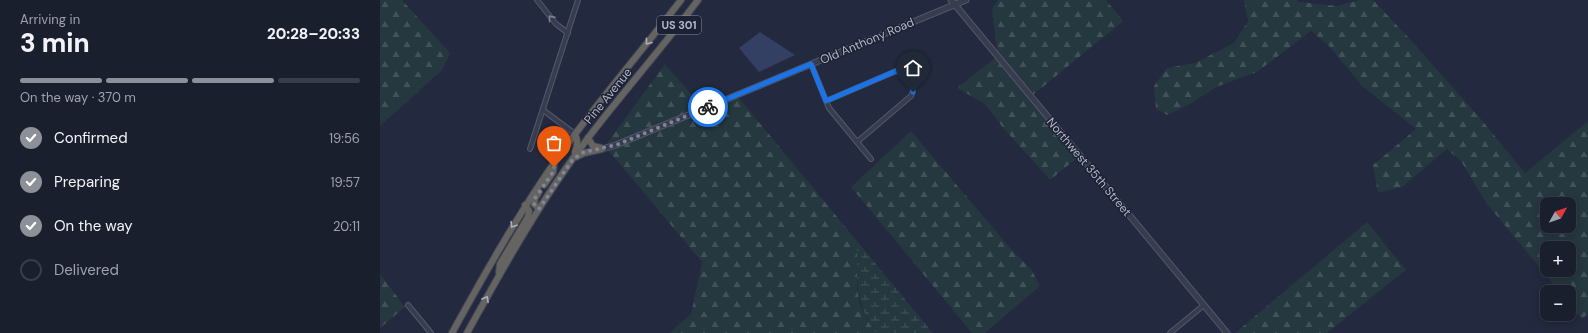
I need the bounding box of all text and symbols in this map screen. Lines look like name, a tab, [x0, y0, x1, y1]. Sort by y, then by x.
text: Arriving in	[20, 11, 80, 28]
street label: Old Anthony Road	[817, 14, 917, 68]
one-way arrow	[549, 15, 556, 22]
road number: US 301	[657, 16, 701, 34]
text: 20:28–20:33	[267, 24, 360, 44]
text: 3 min	[20, 26, 90, 60]
one-way arrow	[646, 37, 653, 44]
pin	[896, 51, 930, 92]
icon: home	[902, 57, 924, 79]
street label: Pine Avenue	[581, 65, 636, 127]
courier	[688, 87, 728, 127]
text: On the way · 370 m	[20, 89, 136, 106]
icon: bike	[697, 96, 719, 118]
street label: Northwest 35th Street	[1043, 114, 1135, 220]
pin	[537, 126, 571, 167]
icon: check	[20, 127, 42, 149]
text: Confirmed	[54, 128, 128, 148]
text: 19:56	[329, 130, 360, 147]
icon: bag	[543, 132, 565, 154]
icon: check	[20, 171, 42, 193]
text: Preparing	[54, 172, 120, 192]
text: 19:57	[331, 174, 360, 191]
north arrow	[1540, 197, 1576, 233]
map controls	[1540, 197, 1576, 321]
icon: check	[20, 215, 42, 237]
text: On the way	[54, 216, 133, 236]
text: 20:11	[333, 218, 360, 235]
one-way arrow	[510, 221, 518, 228]
button: +	[1540, 241, 1576, 277]
text: Delivered	[54, 260, 119, 280]
button: −	[1540, 285, 1576, 321]
one-way arrow	[481, 296, 489, 303]

